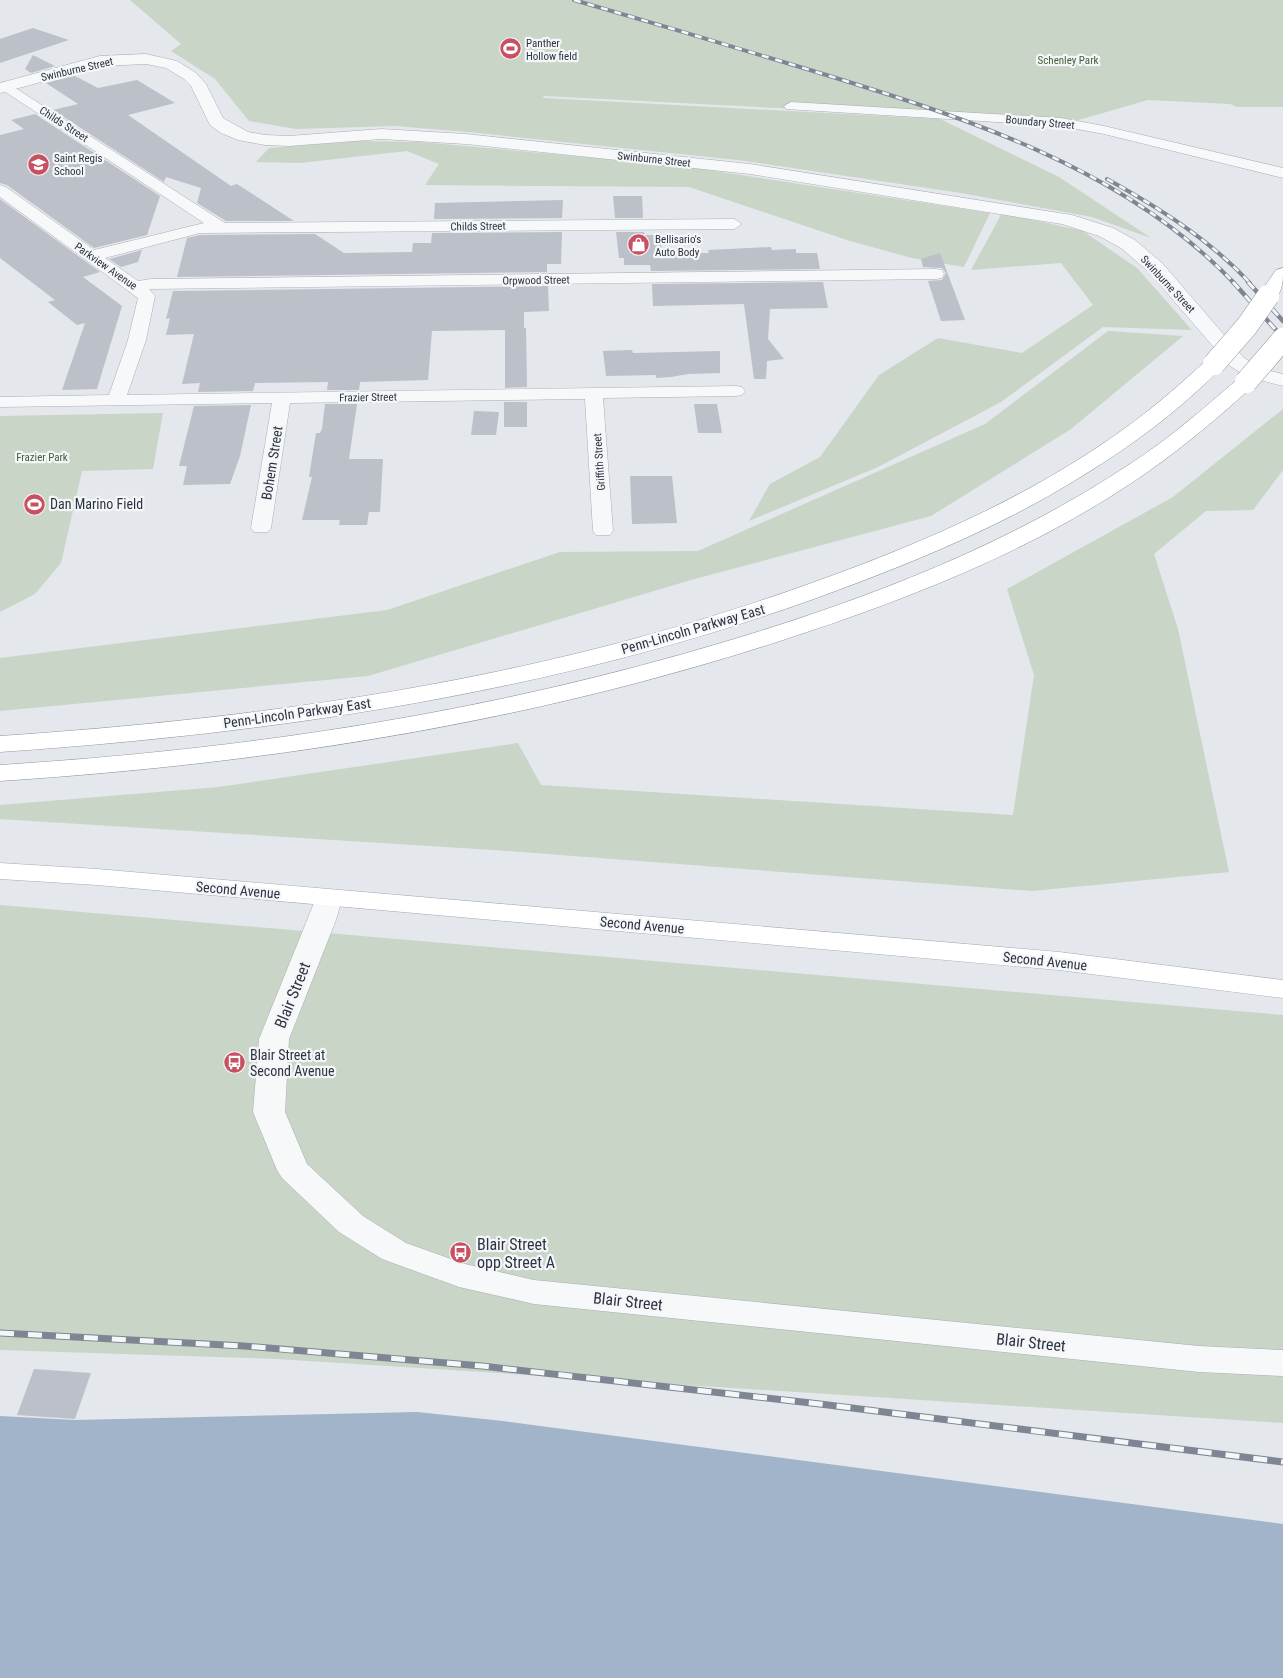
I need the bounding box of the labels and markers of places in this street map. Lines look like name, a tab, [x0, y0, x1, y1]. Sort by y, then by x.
sports icon: Panther Hollow field	[498, 37, 522, 61]
place label: Panther Hollow field	[526, 37, 577, 63]
school or university icon: Saint Regis School	[26, 152, 50, 176]
place label: Saint Regis School	[54, 152, 103, 178]
shop icon: Bellisario's Auto Body	[627, 233, 651, 257]
place label: Bellisario's Auto Body	[655, 233, 701, 259]
sports icon: Dan Marino Field	[22, 492, 46, 516]
place label: Dan Marino Field	[50, 496, 143, 512]
place label: Blair Street at Second Avenue	[250, 1047, 335, 1079]
bus stop icon: Blair Street at Second Avenue	[222, 1051, 246, 1075]
place label: Blair Street opp Street A	[477, 1235, 555, 1272]
bus stop icon: Blair Street opp Street A	[449, 1241, 473, 1265]

